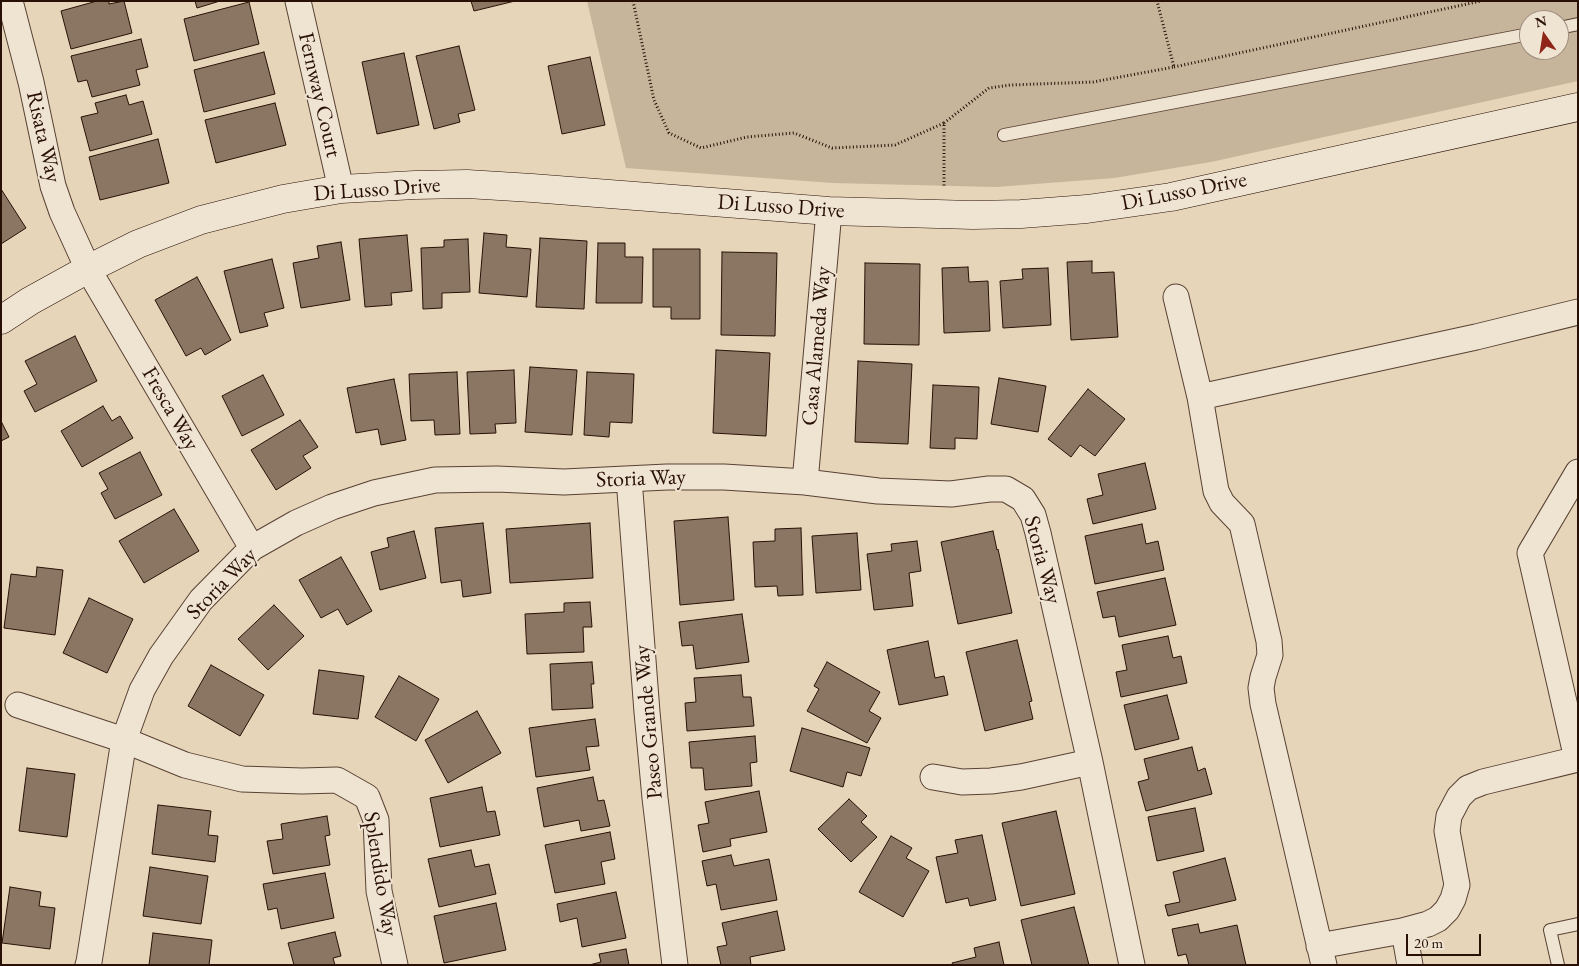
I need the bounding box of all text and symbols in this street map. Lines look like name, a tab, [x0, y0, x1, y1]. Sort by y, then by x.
north arrow	[1519, 10, 1569, 60]
text: N	[1533, 11, 1548, 31]
street label: Fernway Court	[292, 30, 346, 160]
street label: Risata Way	[20, 89, 66, 185]
street label: Di Lusso Drive	[1119, 167, 1249, 217]
street label: Di Lusso Drive	[313, 172, 441, 208]
street label: Di Lusso Drive	[717, 189, 845, 225]
street label: Casa Alameda Way	[797, 265, 837, 427]
street label: Fresca Way	[136, 362, 204, 456]
street label: Storia Way	[596, 464, 686, 494]
street label: Storia Way	[1018, 513, 1066, 607]
street label: Storia Way	[181, 542, 263, 626]
street label: Paseo Grande Way	[629, 644, 669, 800]
street label: Splendido Way	[357, 810, 403, 938]
scale bar	[1409, 924, 1484, 956]
text: 20 m	[1414, 933, 1443, 952]

